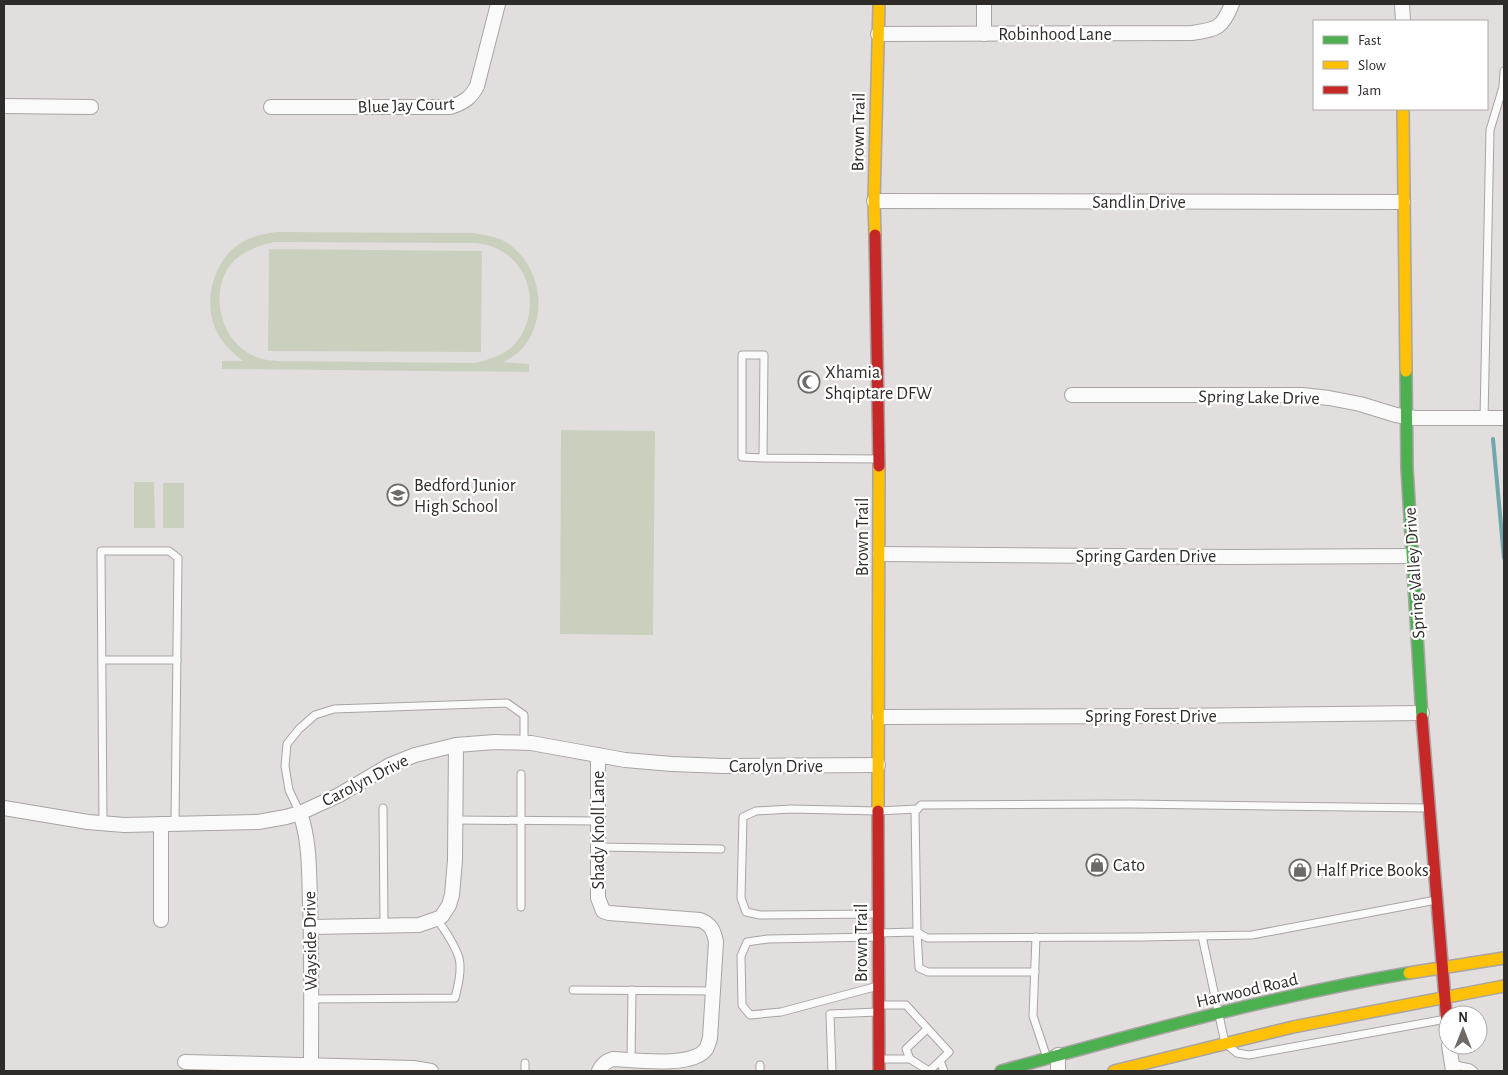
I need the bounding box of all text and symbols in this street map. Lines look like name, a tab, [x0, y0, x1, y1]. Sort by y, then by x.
legend	[1313, 20, 1488, 110]
street label: Robinhood Lane	[998, 26, 1112, 44]
text: Fast	[1358, 33, 1382, 48]
text: Slow	[1358, 58, 1386, 73]
text: Jam	[1358, 83, 1381, 98]
street label: Brown Trail	[849, 93, 869, 172]
street label: Blue Jay Court	[357, 95, 455, 117]
street label: Sandlin Drive	[1092, 194, 1186, 212]
place label: Xhamia Shqiptare DFW	[825, 364, 932, 403]
mosque icon: Xhamia Shqiptare DFW	[797, 370, 821, 394]
street label: Spring Lake Drive	[1198, 388, 1320, 408]
place label: Bedford Junior High School	[414, 477, 516, 516]
school or university icon: Bedford Junior High School	[386, 483, 410, 507]
street label: Brown Trail	[854, 498, 872, 576]
street label: Spring Valley Drive	[1401, 507, 1429, 639]
street label: Spring Garden Drive	[1076, 548, 1216, 566]
street label: Spring Forest Drive	[1085, 708, 1217, 726]
street label: Carolyn Drive	[320, 752, 411, 810]
street label: Carolyn Drive	[729, 758, 823, 776]
street label: Shady Knoll Lane	[590, 771, 608, 889]
shop icon: Cato	[1085, 853, 1109, 877]
place label: Cato	[1113, 857, 1145, 875]
shop icon: Half Price Books	[1288, 858, 1312, 882]
place label: Half Price Books	[1316, 862, 1429, 880]
street label: Wayside Drive	[301, 891, 321, 991]
street label: Brown Trail	[853, 904, 871, 982]
street label: Harwood Road	[1195, 971, 1300, 1011]
north arrow	[1438, 1005, 1488, 1055]
text: N	[1458, 1011, 1468, 1025]

